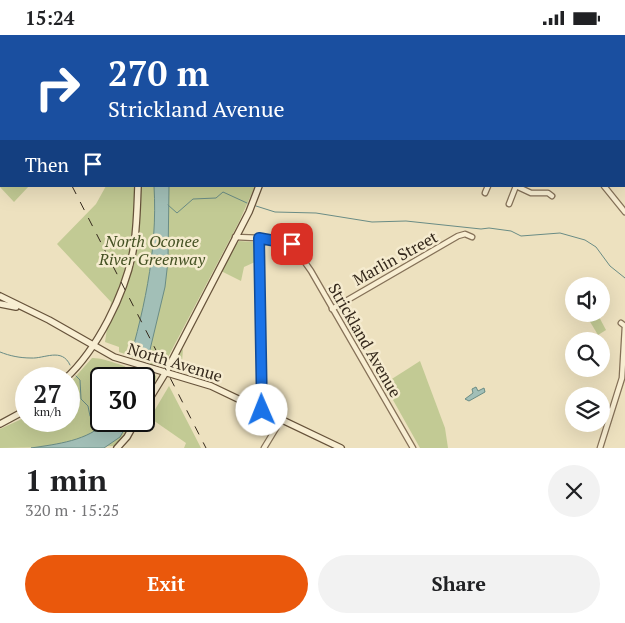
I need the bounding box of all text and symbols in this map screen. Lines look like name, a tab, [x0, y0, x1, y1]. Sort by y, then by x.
text: 15:24	[25, 5, 74, 30]
text: 270 m	[108, 50, 209, 96]
icon: right	[25, 55, 90, 120]
text: Strickland Avenue	[108, 94, 285, 123]
icon: arrive	[79, 150, 107, 178]
text: Then	[25, 152, 69, 177]
pin	[271, 223, 313, 265]
street label: Marlin Street	[349, 226, 441, 290]
park label: North Oconee River Greenway	[98, 230, 206, 270]
icon: arrive	[278, 230, 306, 258]
map controls	[565, 277, 610, 432]
button: sound	[565, 277, 610, 322]
street label: Strickland Avenue	[323, 279, 407, 401]
button: search	[565, 332, 610, 377]
street label: North Avenue	[125, 337, 225, 387]
speed limit sign: 30	[90, 367, 155, 432]
text: 27	[33, 377, 62, 410]
position arrow	[235, 383, 287, 435]
button: layers	[565, 387, 610, 432]
text: km/h	[34, 404, 61, 419]
text: 1 min	[25, 460, 107, 500]
button: close	[548, 465, 600, 517]
text: 320 m · 15:25	[25, 499, 119, 521]
button: Exit	[25, 555, 308, 613]
button: Share	[318, 555, 600, 613]

